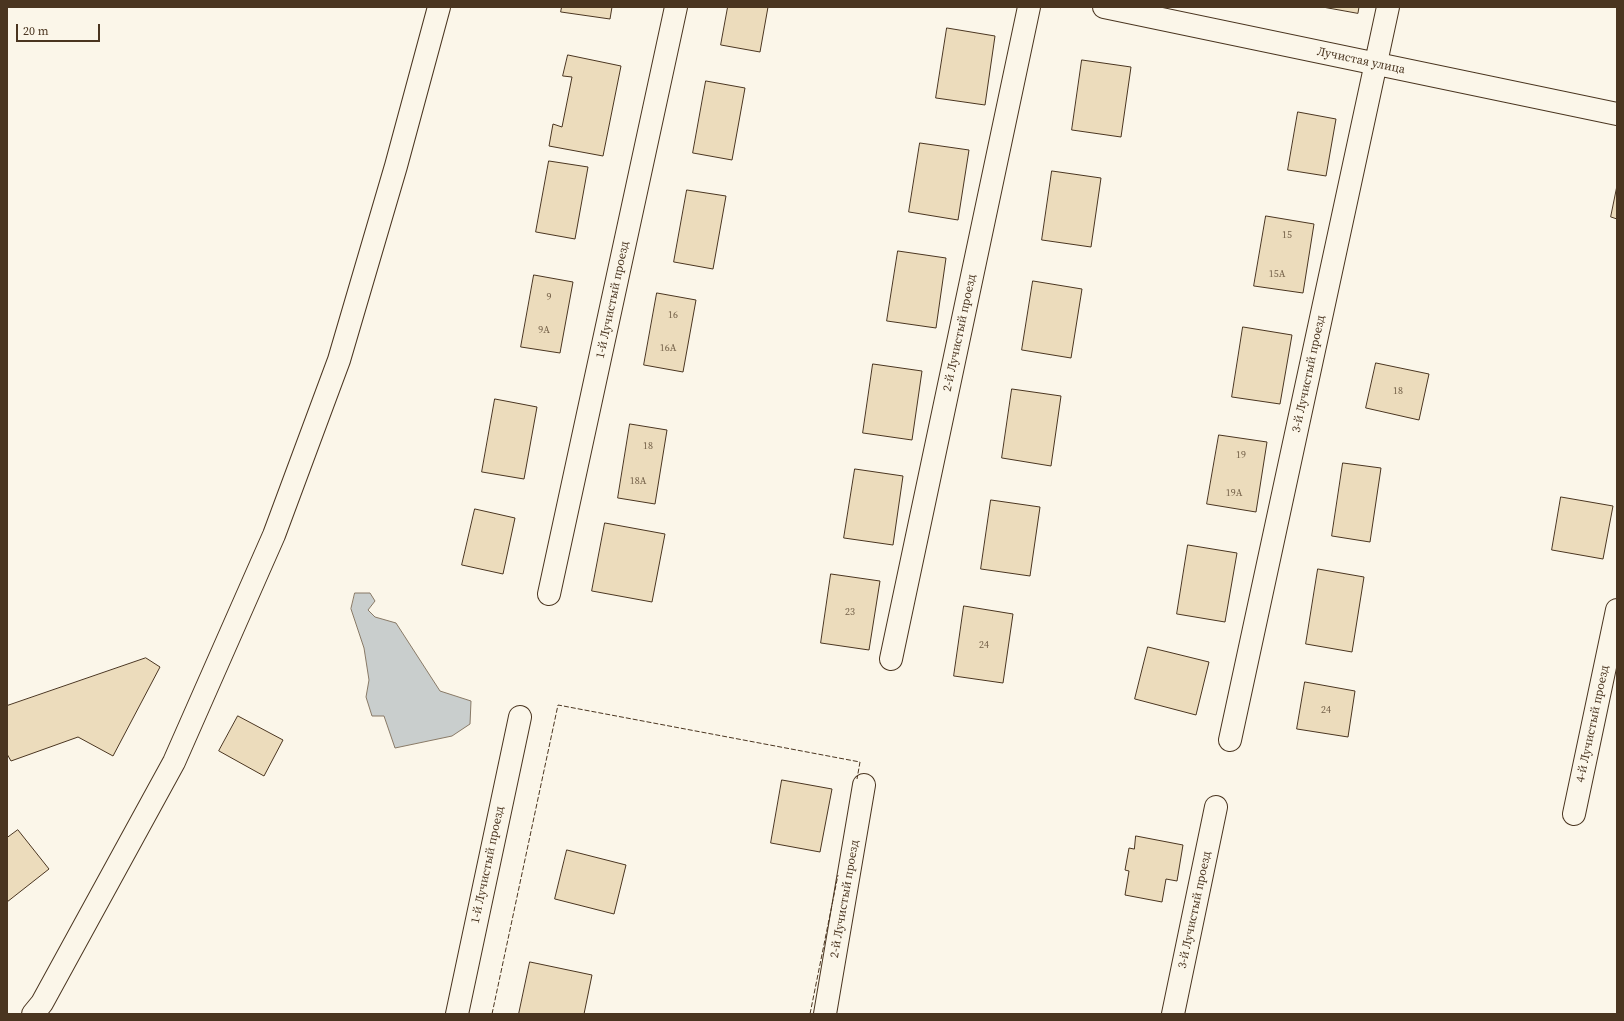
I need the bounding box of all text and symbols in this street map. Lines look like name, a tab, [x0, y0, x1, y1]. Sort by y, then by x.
scale bar	[18, 16, 102, 42]
text: 20 m	[23, 23, 49, 39]
street label: Лучистая улица	[1316, 45, 1406, 77]
house number: 15	[1282, 229, 1292, 241]
street label: 1-й Лучистый проезд	[594, 240, 632, 360]
house number: 15А	[1269, 268, 1285, 280]
street label: 2-й Лучистый проезд	[941, 273, 979, 393]
house number: 9	[547, 291, 551, 303]
house number: 16	[668, 309, 678, 321]
street label: 3-й Лучистый проезд	[1290, 314, 1328, 434]
house number: 9А	[538, 324, 550, 336]
house number: 16А	[660, 342, 676, 354]
house number: 18	[1393, 385, 1403, 397]
house number: 18	[643, 440, 653, 452]
house number: 19	[1236, 449, 1246, 461]
house number: 18А	[630, 475, 646, 487]
house number: 19А	[1226, 487, 1242, 499]
house number: 23	[845, 606, 855, 618]
house number: 24	[979, 639, 989, 651]
street label: 4-й Лучистый проезд	[1574, 664, 1612, 784]
house number: 24	[1321, 704, 1331, 716]
street label: 1-й Лучистый проезд	[469, 805, 507, 925]
street label: 2-й Лучистый проезд	[828, 839, 862, 959]
street label: 3-й Лучистый проезд	[1176, 850, 1214, 970]

